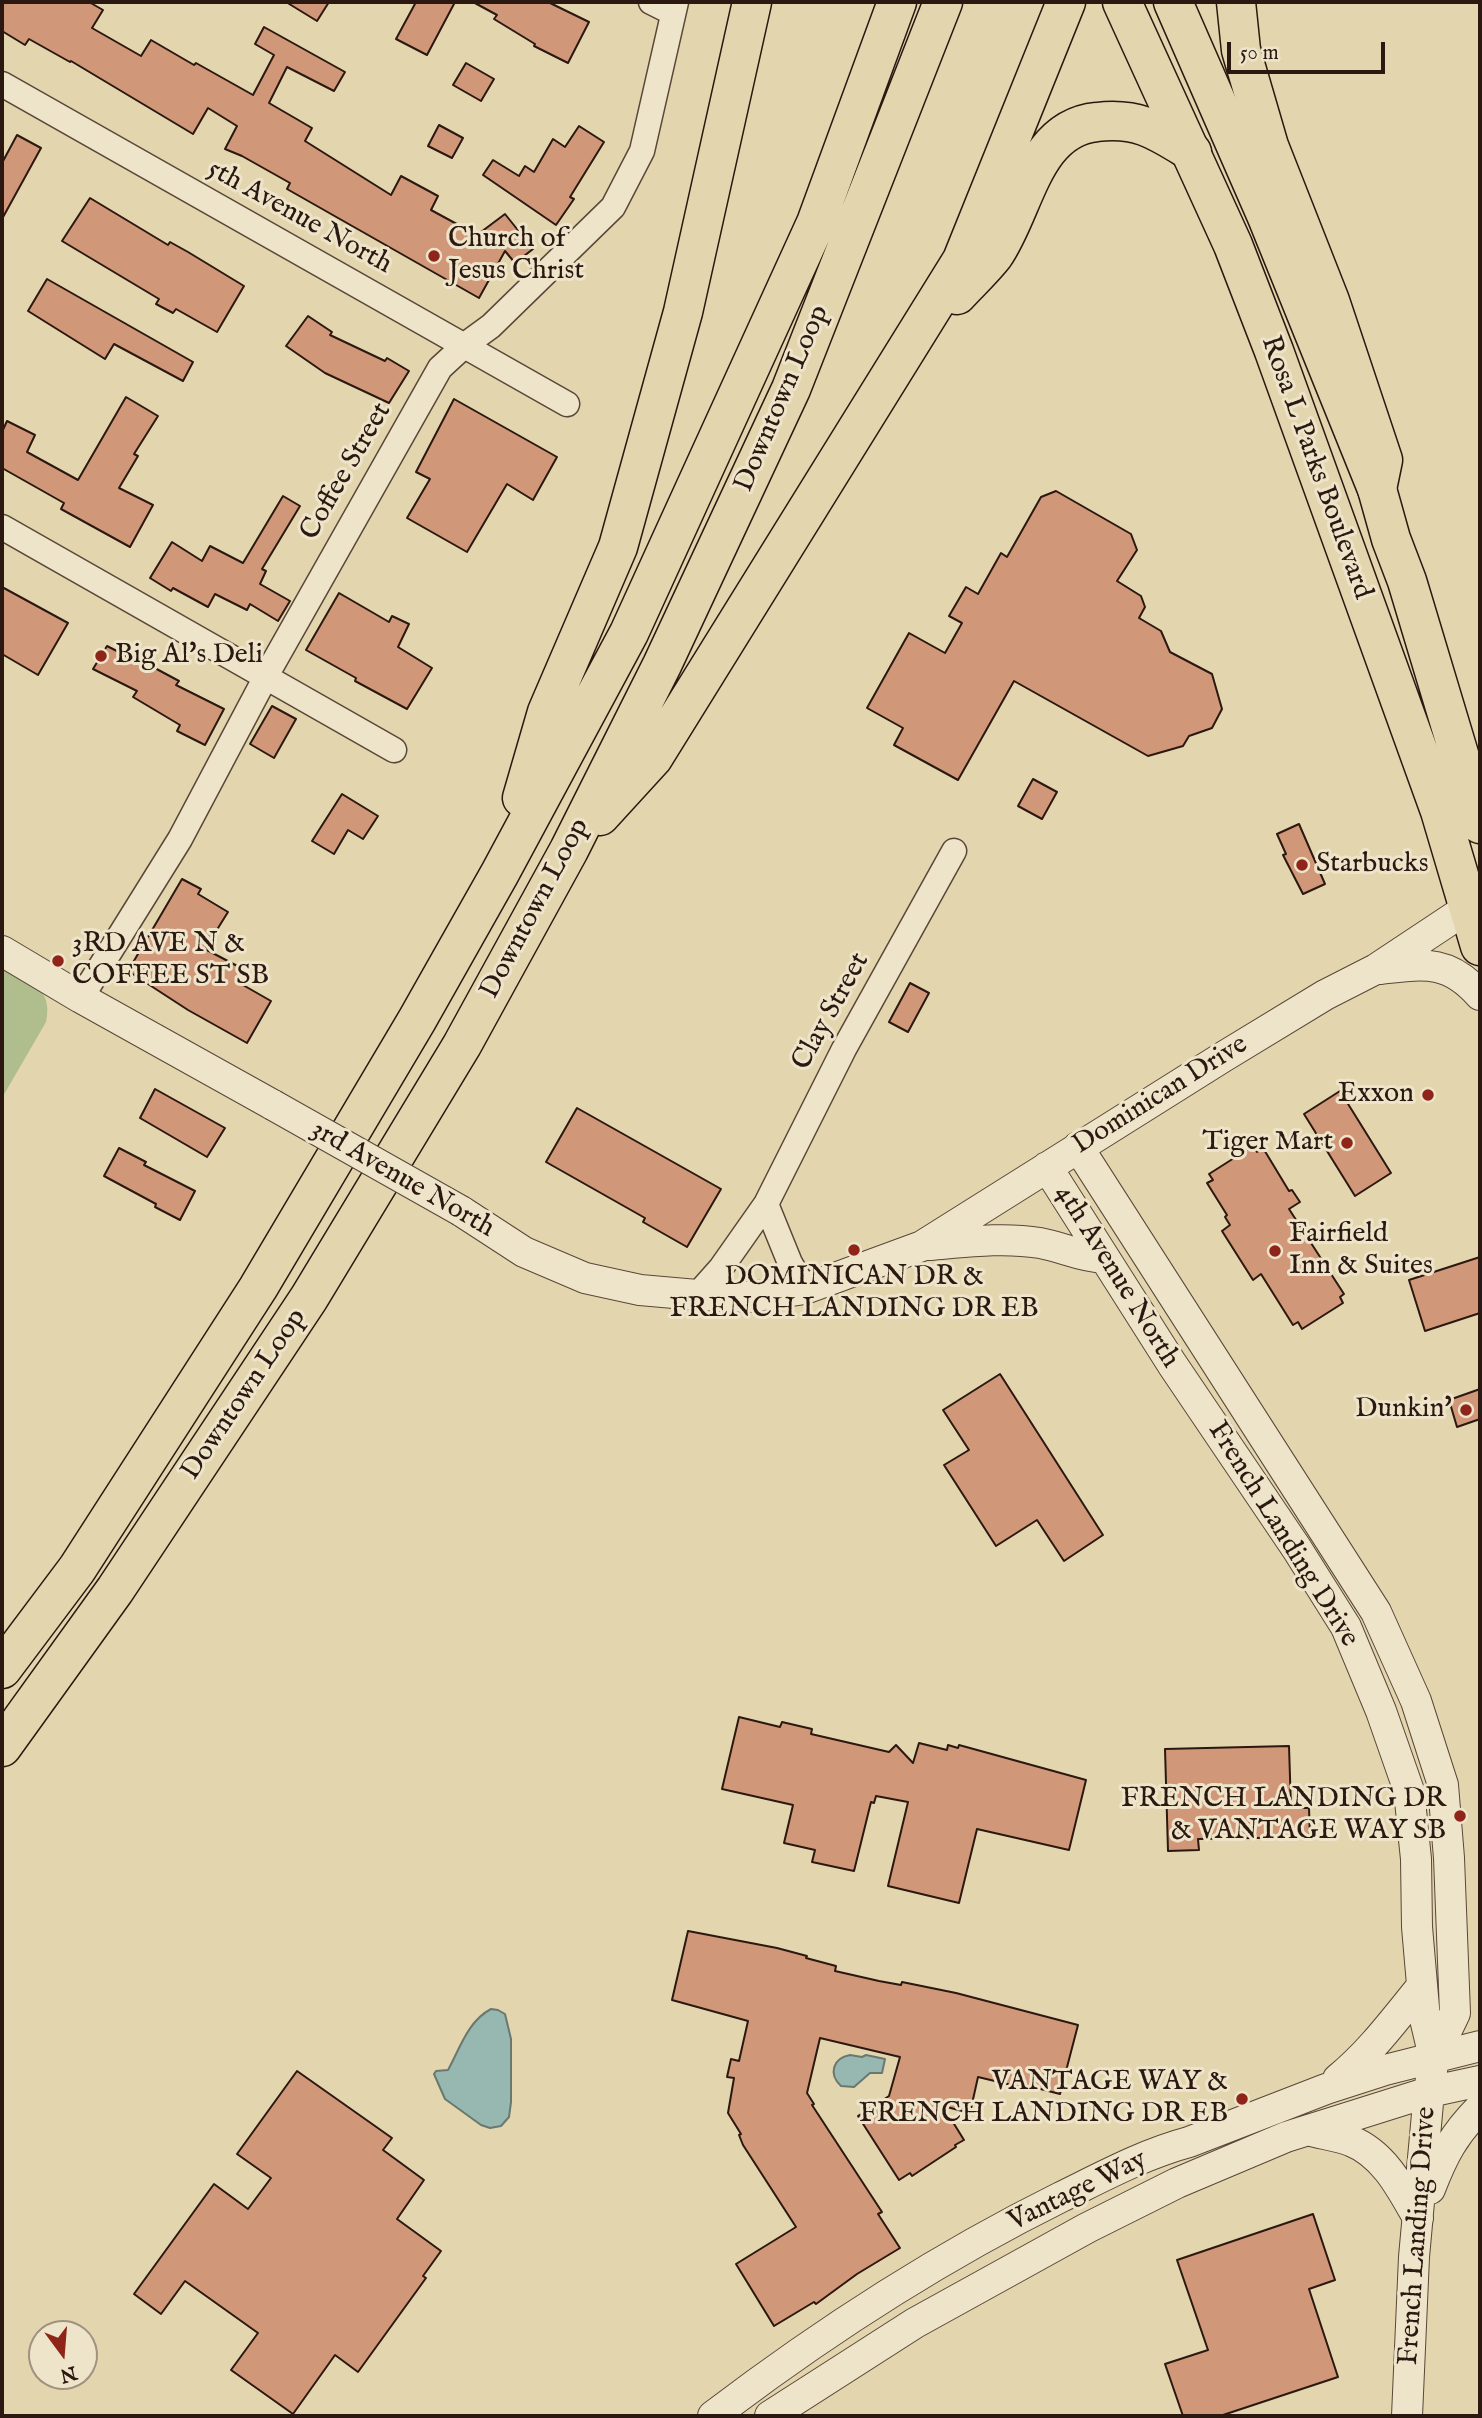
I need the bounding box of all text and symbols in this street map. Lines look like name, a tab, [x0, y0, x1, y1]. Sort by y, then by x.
scale bar	[1230, 28, 1388, 72]
text: 50 m	[1240, 40, 1279, 67]
street label: 5th Avenue North	[201, 153, 397, 283]
place label: Church of Jesus Christ	[448, 223, 584, 289]
marker: Church of Jesus Christ	[426, 248, 442, 264]
street label: Downtown Loop	[729, 300, 837, 498]
street label: Rosa L Parks Boulevard	[1252, 332, 1378, 604]
street label: Coffee Street	[294, 397, 400, 547]
place label: Big Al's Deli	[115, 639, 263, 673]
marker: Big Al's Deli	[93, 648, 109, 664]
street label: Downtown Loop	[474, 813, 598, 1005]
place label: Starbucks	[1316, 848, 1429, 882]
marker: Starbucks	[1294, 857, 1310, 873]
place label: 3RD AVE N & COFFEE ST SB	[72, 928, 269, 994]
street label: Clay Street	[786, 947, 878, 1077]
marker: 3RD AVE N & COFFEE ST SB	[50, 953, 66, 969]
street label: Dominican Drive	[1068, 1029, 1254, 1163]
place label: Exxon	[1338, 1078, 1414, 1112]
marker: Exxon	[1420, 1087, 1436, 1103]
street label: 3rd Avenue North	[304, 1114, 500, 1246]
place label: Tiger Mart	[1202, 1126, 1333, 1160]
marker: Tiger Mart	[1339, 1135, 1355, 1151]
street label: 4th Avenue North	[1046, 1179, 1186, 1375]
place label: Fairfield Inn & Suites	[1289, 1218, 1433, 1284]
marker: DOMINICAN DR & FRENCH LANDING DR EB	[846, 1242, 862, 1258]
marker: Fairfield Inn & Suites	[1267, 1243, 1283, 1259]
place label: DOMINICAN DR & FRENCH LANDING DR EB	[669, 1261, 1039, 1327]
street label: Downtown Loop	[175, 1303, 315, 1487]
place label: Dunkin'	[1355, 1393, 1452, 1427]
marker: Dunkin'	[1458, 1402, 1474, 1418]
street label: French Landing Drive	[1199, 1416, 1365, 1654]
place label: FRENCH LANDING DR & VANTAGE WAY SB	[1121, 1783, 1446, 1849]
marker: FRENCH LANDING DR & VANTAGE WAY SB	[1452, 1808, 1468, 1824]
place label: VANTAGE WAY & FRENCH LANDING DR EB	[859, 2066, 1228, 2132]
marker: VANTAGE WAY & FRENCH LANDING DR EB	[1234, 2091, 1250, 2107]
street label: French Landing Drive	[1393, 2106, 1445, 2366]
street label: Vantage Way	[1003, 2144, 1153, 2240]
north arrow	[28, 2320, 98, 2390]
text: N	[57, 2359, 79, 2387]

